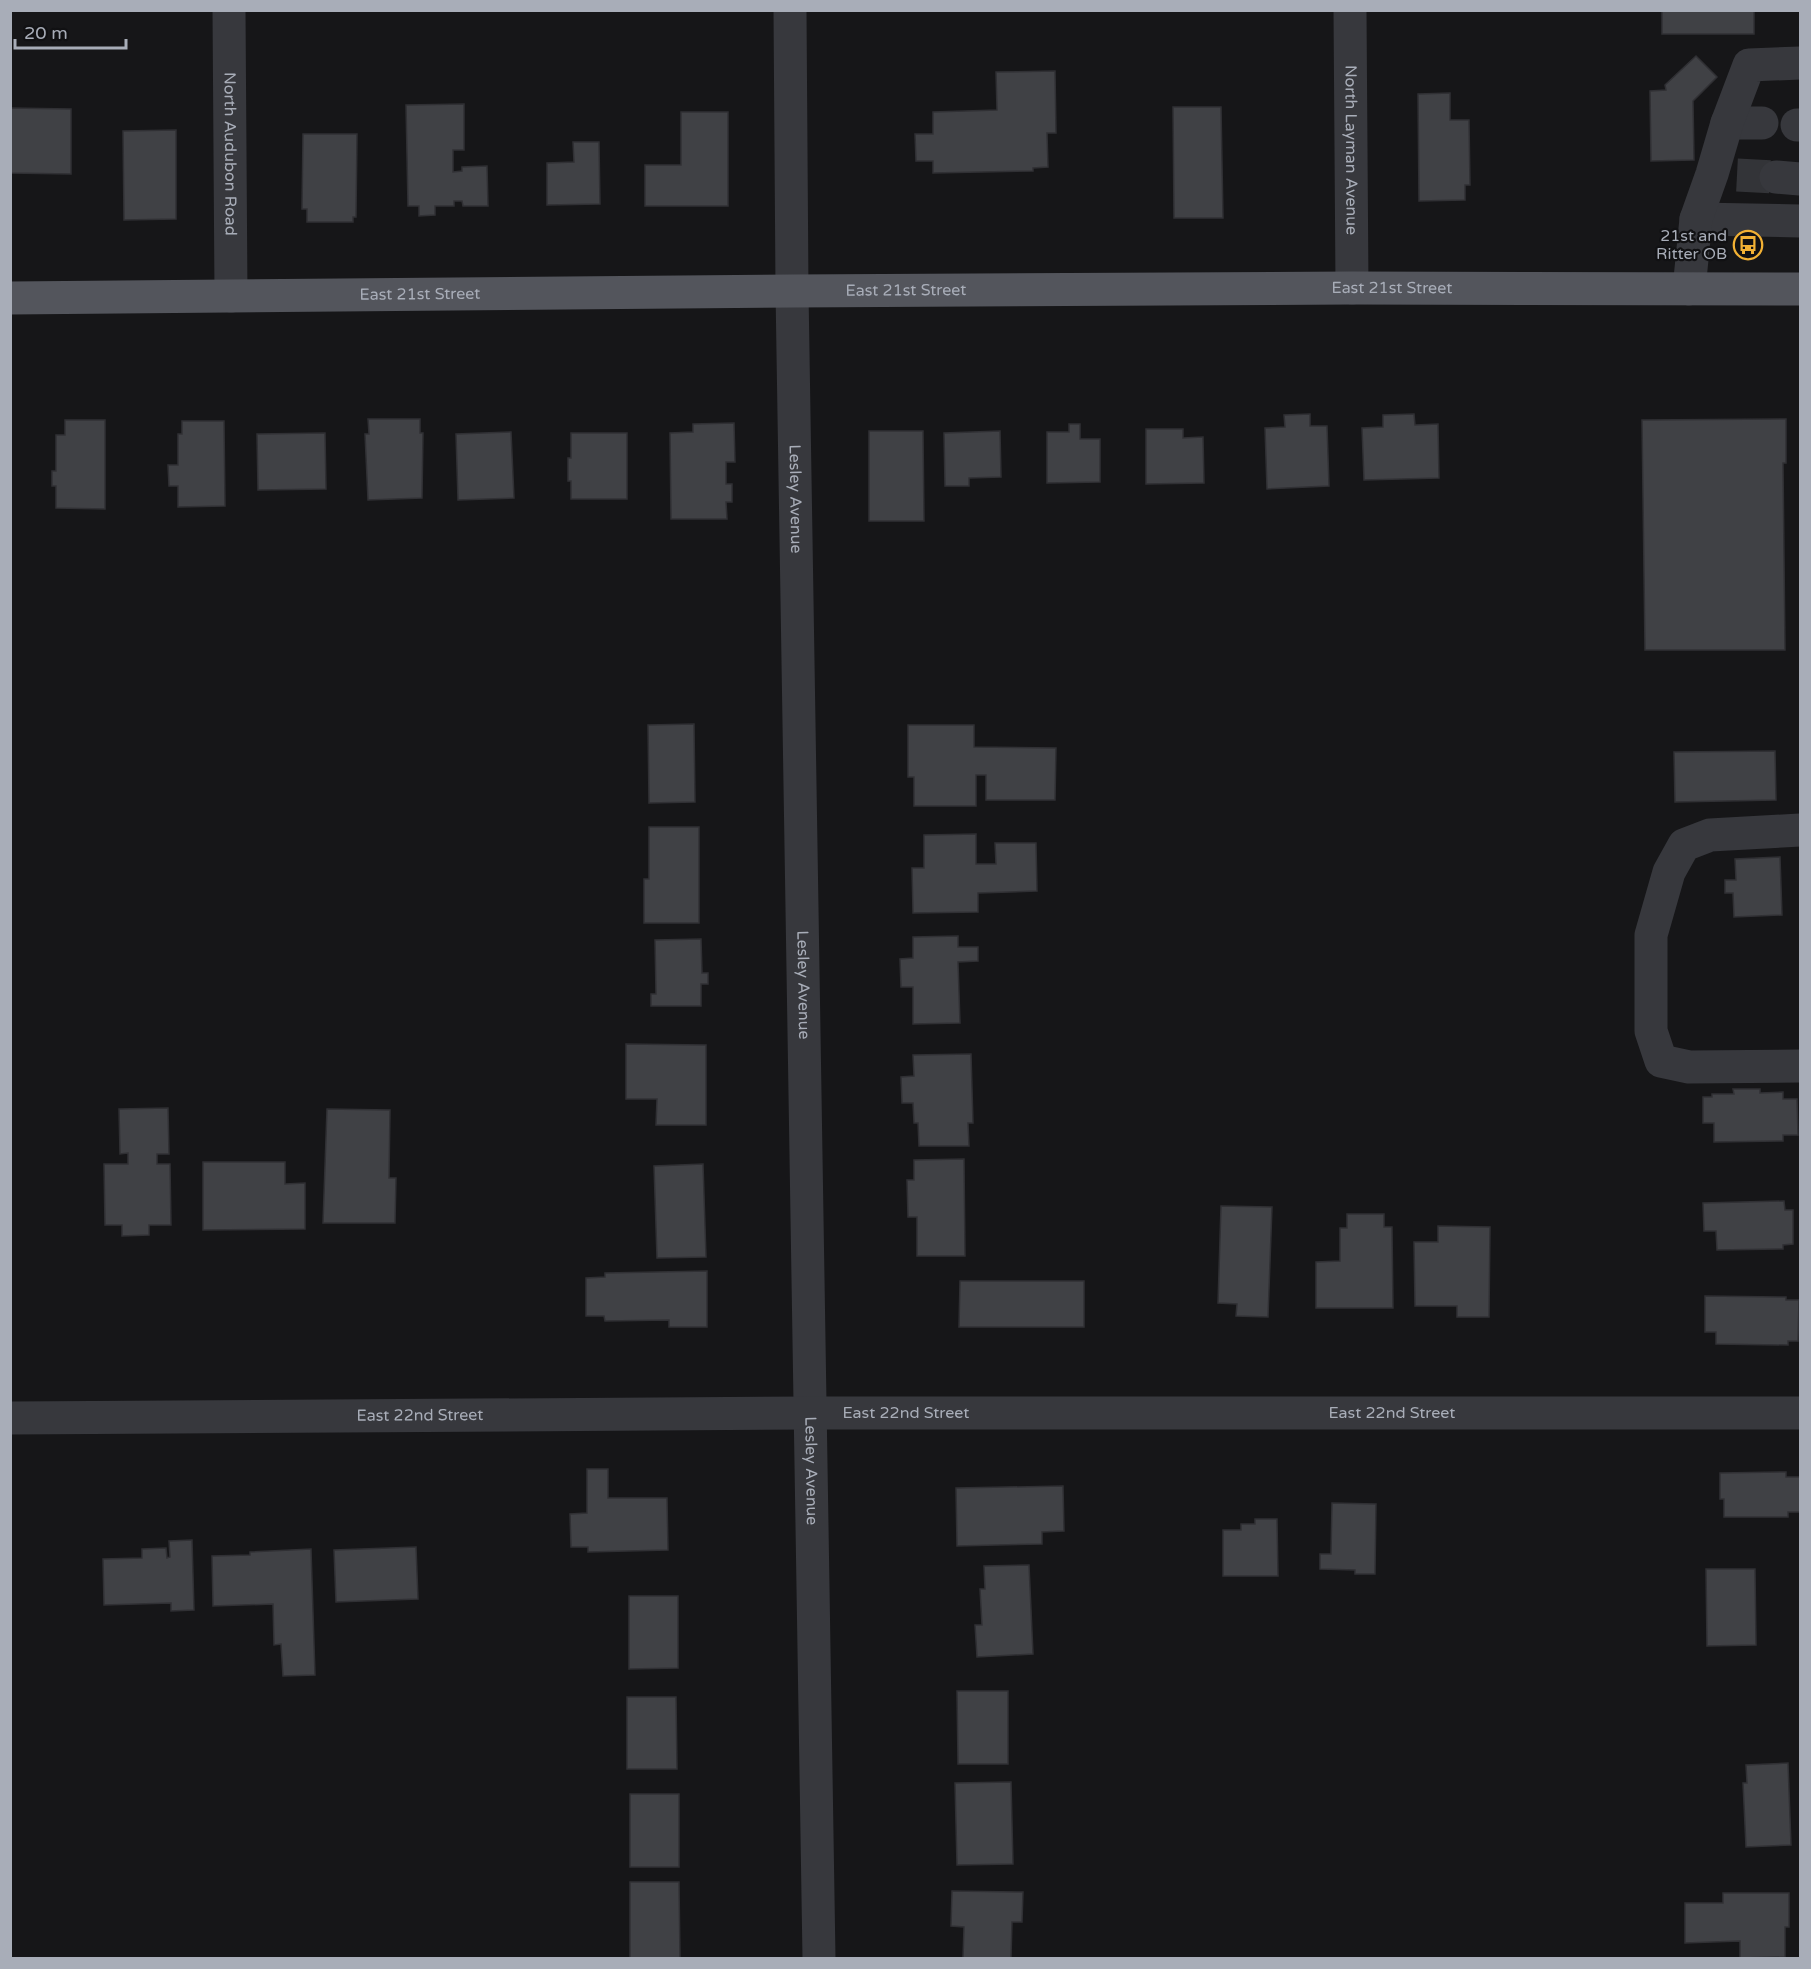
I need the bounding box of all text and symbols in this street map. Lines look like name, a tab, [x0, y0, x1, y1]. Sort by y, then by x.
scale bar	[15, 12, 126, 50]
text: 20 m	[24, 22, 68, 44]
street label: North Layman Avenue	[1340, 65, 1362, 235]
street label: North Audubon Road	[219, 72, 241, 236]
place label: 21st and Ritter OB	[1656, 226, 1727, 264]
bus stop icon: 21st and Ritter OB	[1732, 229, 1764, 261]
street label: East 21st Street	[1331, 278, 1452, 298]
street label: East 21st Street	[845, 280, 966, 301]
street label: East 21st Street	[359, 284, 481, 305]
street label: Lesley Avenue	[784, 444, 806, 554]
street label: Lesley Avenue	[792, 930, 814, 1040]
street label: East 22nd Street	[843, 1403, 969, 1423]
street label: East 22nd Street	[1329, 1403, 1455, 1423]
street label: East 22nd Street	[356, 1405, 484, 1426]
street label: Lesley Avenue	[800, 1416, 822, 1526]

